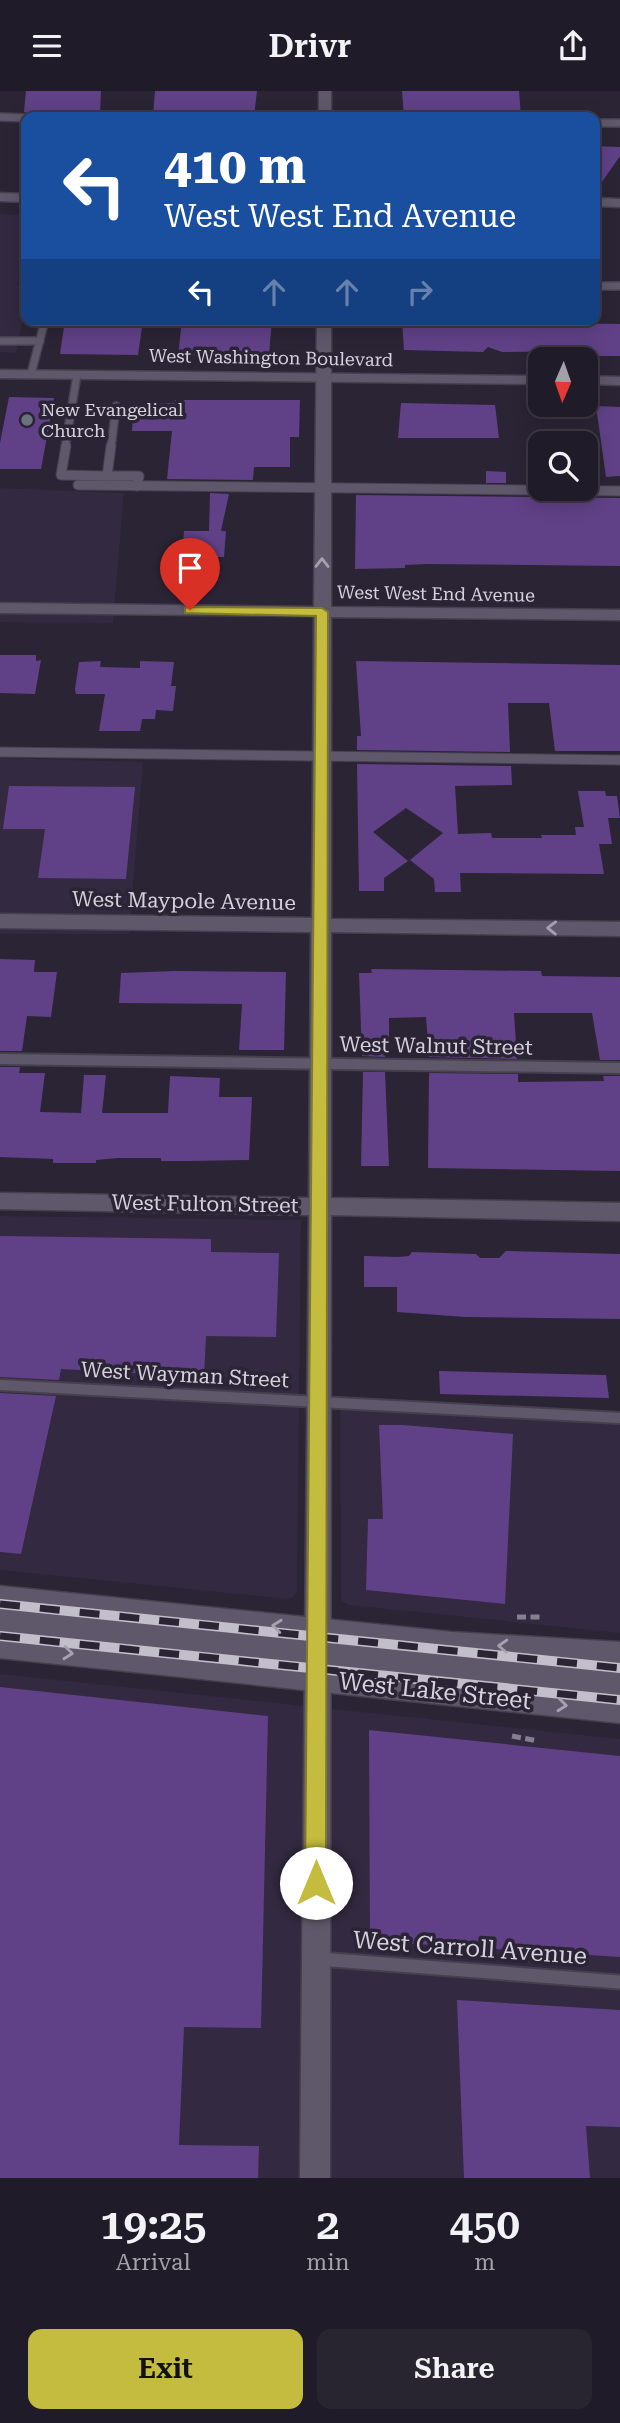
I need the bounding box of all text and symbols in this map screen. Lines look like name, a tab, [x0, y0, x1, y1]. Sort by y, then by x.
icon: menu	[28, 27, 66, 65]
text: Drivr	[269, 27, 351, 65]
icon: share	[554, 27, 592, 65]
text: 410 m	[164, 138, 306, 195]
icon: left	[49, 140, 140, 231]
text: West West End Avenue	[164, 197, 516, 235]
icon: left	[182, 273, 220, 311]
icon: ahead	[255, 273, 293, 311]
icon: ahead	[328, 273, 366, 311]
icon: right	[401, 273, 439, 311]
street label: West Washington Boulevard	[149, 345, 394, 370]
north arrow	[528, 347, 598, 417]
map controls	[528, 347, 598, 501]
place label: New Evangelical Church	[41, 399, 184, 441]
marker: New Evangelical Church	[19, 412, 35, 428]
button: search	[528, 431, 598, 501]
pin	[160, 538, 220, 610]
icon: arrive	[171, 549, 209, 587]
one-way arrow	[315, 557, 330, 568]
street label: West West End Avenue	[337, 581, 535, 606]
street label: West Maypole Avenue	[72, 887, 296, 915]
one-way arrow	[546, 920, 557, 936]
street label: West Walnut Street	[339, 1032, 533, 1060]
street label: West Fulton Street	[111, 1190, 299, 1218]
street label: West Wayman Street	[80, 1358, 290, 1392]
one-way arrow	[271, 1618, 282, 1633]
one-way arrow	[497, 1639, 508, 1654]
one-way arrow	[62, 1645, 74, 1660]
street label: West Lake Street	[337, 1667, 533, 1715]
one-way arrow	[556, 1697, 568, 1712]
position arrow	[279, 1846, 353, 1920]
street label: West Carroll Avenue	[352, 1926, 588, 1970]
text: 19:25	[100, 2200, 206, 2249]
text: 2	[316, 2200, 340, 2249]
text: 450	[449, 2200, 520, 2249]
text: Arrival	[116, 2249, 191, 2276]
text: min	[306, 2249, 350, 2276]
text: m	[474, 2249, 495, 2276]
button: Exit	[28, 2329, 303, 2409]
button: Share	[317, 2329, 592, 2409]

